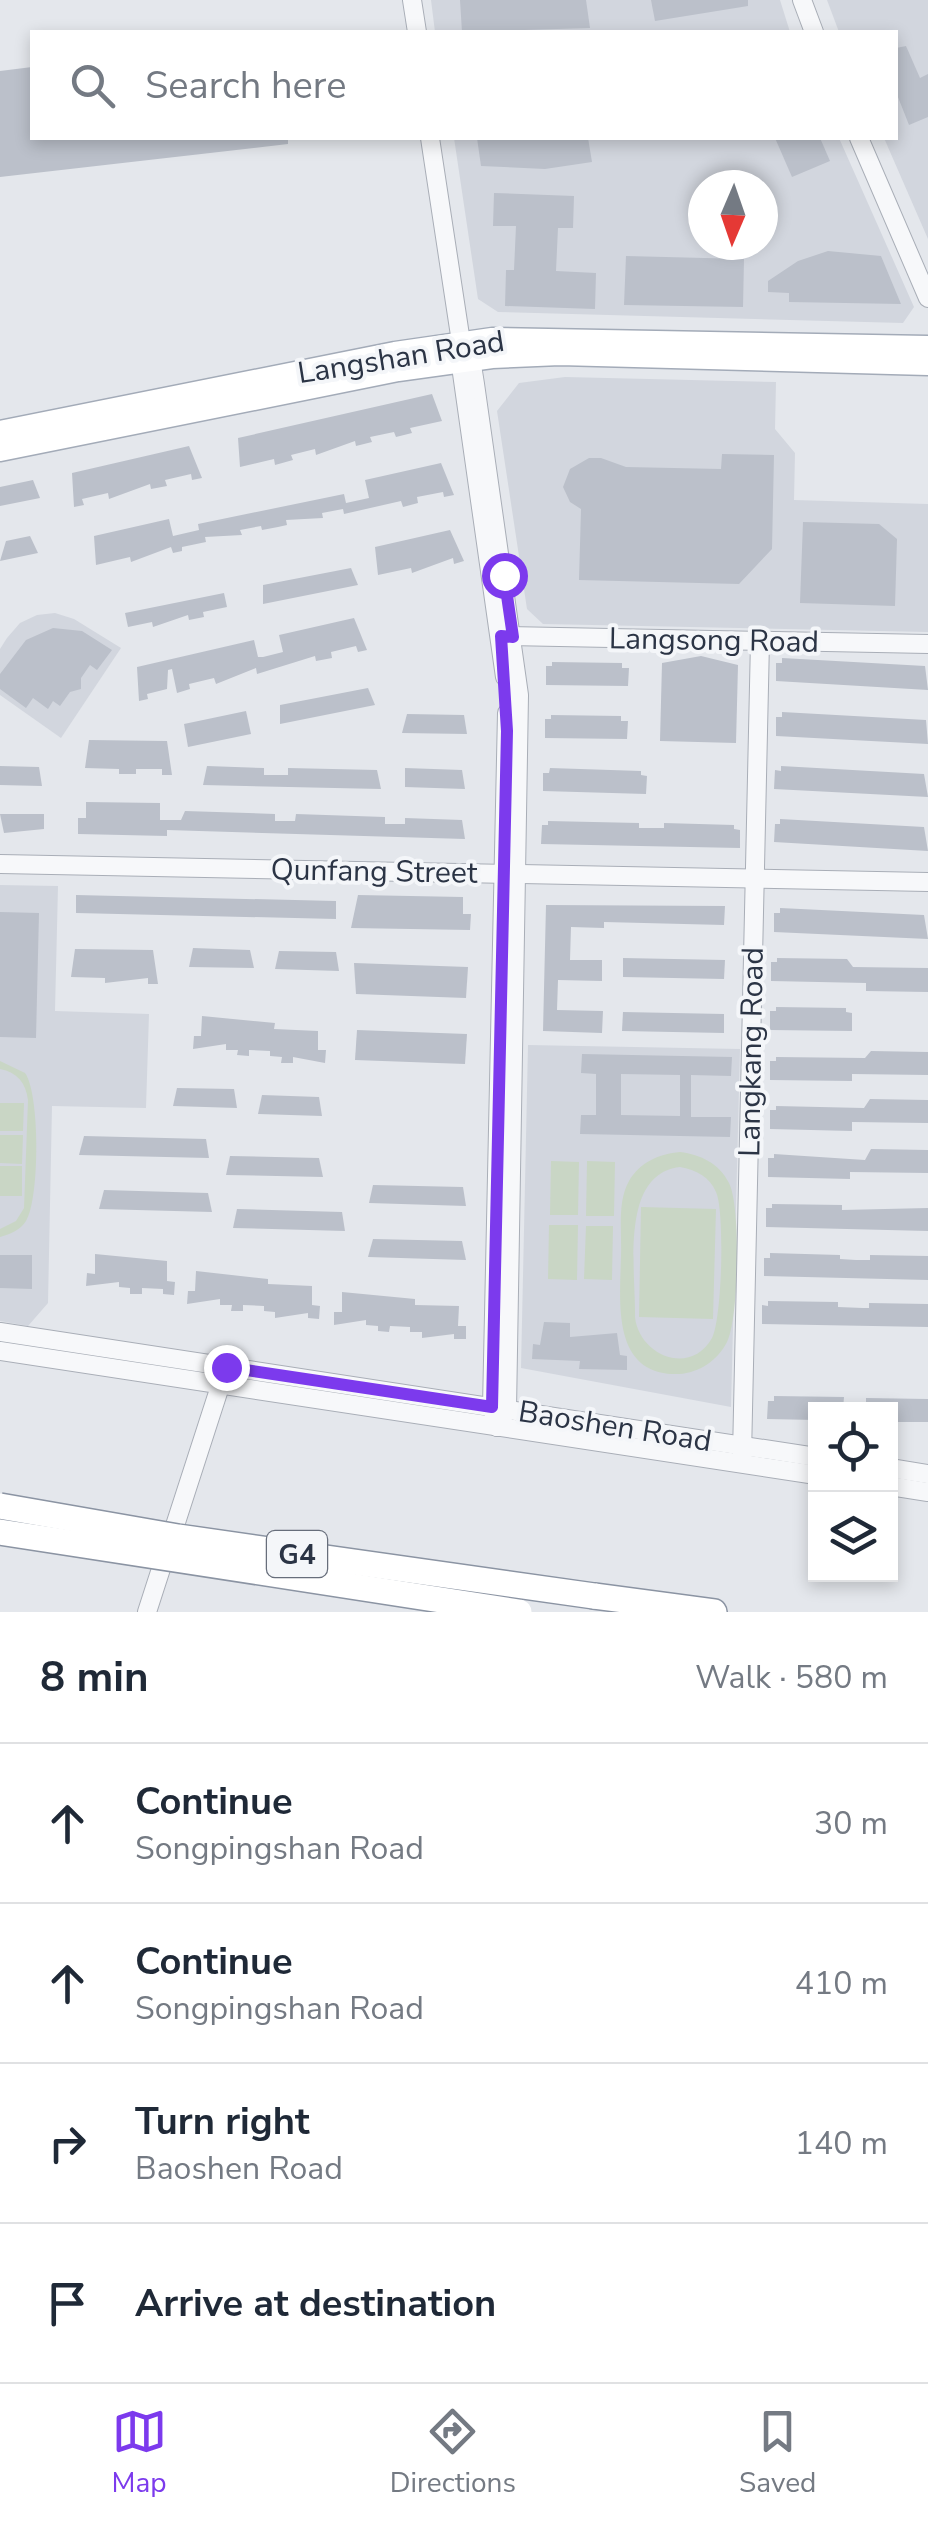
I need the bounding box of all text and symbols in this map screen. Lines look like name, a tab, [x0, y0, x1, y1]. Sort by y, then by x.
search box	[30, 30, 898, 140]
icon: search	[65, 58, 120, 113]
text: Search here	[145, 60, 346, 111]
north arrow	[688, 170, 778, 260]
street label: Langshan Road	[295, 321, 507, 394]
route start	[482, 553, 528, 599]
street label: Langsong Road	[609, 618, 819, 663]
street label: Qunfang Street	[270, 849, 478, 894]
street label: Langkang Road	[729, 947, 774, 1157]
route end	[204, 1345, 250, 1391]
street label: Baoshen Road	[515, 1391, 714, 1462]
map controls	[808, 1402, 898, 1582]
button: locate	[808, 1402, 898, 1492]
button: layers	[808, 1492, 898, 1582]
road number: G4	[267, 1531, 327, 1577]
text: 8 min	[40, 1649, 149, 1706]
text: Walk · 580 m	[695, 1656, 888, 1699]
text: Continue	[135, 1776, 293, 1827]
icon: ahead	[40, 1796, 95, 1851]
text: 30 m	[814, 1802, 888, 1845]
text: Songpingshan Road	[135, 1827, 424, 1870]
text: Continue	[135, 1936, 293, 1987]
icon: ahead	[40, 1956, 95, 2011]
text: 410 m	[795, 1962, 888, 2005]
text: Songpingshan Road	[135, 1987, 424, 2030]
text: Turn right	[135, 2096, 310, 2147]
icon: right	[40, 2116, 95, 2171]
text: 140 m	[795, 2122, 888, 2165]
text: Baoshen Road	[135, 2147, 343, 2190]
icon: arrive	[40, 2276, 95, 2331]
text: Arrive at destination	[135, 2278, 496, 2329]
tab: Map	[112, 2404, 167, 2502]
tab: Directions	[390, 2404, 516, 2502]
tab: Saved	[739, 2404, 816, 2502]

